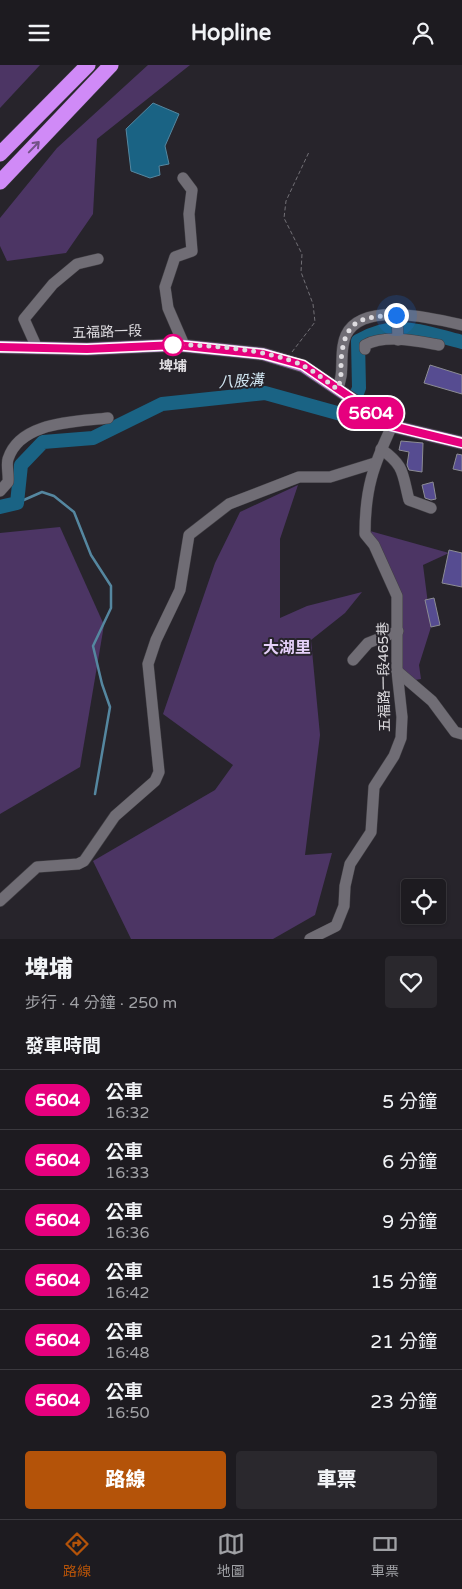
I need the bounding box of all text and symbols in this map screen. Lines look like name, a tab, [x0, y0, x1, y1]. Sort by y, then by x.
icon: menu	[25, 19, 53, 47]
icon: person	[409, 19, 437, 47]
text: Hopline	[191, 20, 271, 46]
one-way arrow	[28, 140, 40, 153]
your location	[384, 303, 409, 328]
street label: 五福路一段	[72, 322, 142, 342]
marker: 埤埔	[162, 334, 184, 356]
place label: 埤埔	[159, 358, 187, 375]
water label: 八股溝	[218, 371, 266, 391]
line badge: 5604	[336, 397, 406, 429]
text: 5604	[348, 402, 394, 424]
street label: 五福路一段465巷	[375, 622, 393, 732]
district label: 大湖里	[263, 638, 311, 658]
map controls	[401, 879, 446, 924]
button: locate	[401, 879, 446, 924]
text: 埤埔	[25, 955, 73, 984]
button: heart	[385, 956, 437, 1008]
text: 步行 · 4 分鐘 · 250 m	[25, 993, 177, 1013]
text: 發車時間	[25, 1035, 101, 1057]
text: 公車	[105, 1081, 143, 1103]
text: 5604	[35, 1089, 80, 1111]
text: 5 分鐘	[382, 1091, 437, 1113]
text: 16:32	[105, 1103, 150, 1123]
text: 公車	[105, 1141, 143, 1163]
text: 5604	[35, 1149, 80, 1171]
text: 6 分鐘	[382, 1151, 437, 1173]
text: 16:33	[105, 1163, 150, 1183]
text: 公車	[105, 1201, 143, 1223]
text: 5604	[35, 1209, 80, 1231]
text: 9 分鐘	[382, 1211, 437, 1233]
text: 16:36	[105, 1223, 150, 1243]
text: 公車	[105, 1261, 143, 1283]
text: 5604	[35, 1269, 80, 1291]
text: 15 分鐘	[370, 1271, 437, 1293]
text: 16:42	[105, 1283, 150, 1303]
text: 公車	[105, 1321, 143, 1343]
text: 5604	[35, 1329, 80, 1351]
text: 21 分鐘	[370, 1331, 437, 1353]
text: 16:48	[105, 1343, 150, 1363]
text: 公車	[105, 1381, 143, 1403]
text: 5604	[35, 1389, 80, 1411]
text: 23 分鐘	[370, 1391, 437, 1413]
text: 16:50	[105, 1403, 150, 1423]
button: 路線	[25, 1451, 226, 1509]
button: 車票	[236, 1451, 437, 1509]
tab: 路線	[63, 1530, 91, 1580]
tab: 地圖	[217, 1530, 245, 1580]
tab: 車票	[371, 1530, 399, 1580]

